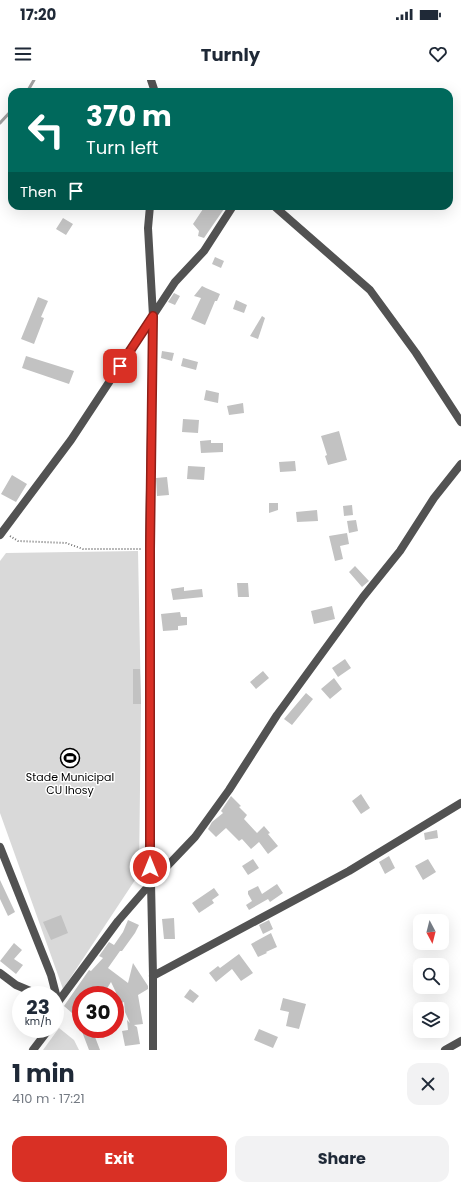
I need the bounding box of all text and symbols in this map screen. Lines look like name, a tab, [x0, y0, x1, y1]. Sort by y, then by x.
text: 17:20	[20, 4, 56, 25]
text: Turnly	[201, 42, 260, 67]
icon: menu	[12, 43, 34, 65]
icon: heart	[427, 43, 449, 65]
text: 370 m	[86, 97, 172, 136]
icon: left	[20, 104, 72, 156]
text: Turn left	[86, 135, 158, 160]
icon: arrive	[65, 180, 87, 202]
text: Then	[20, 181, 57, 202]
pin	[103, 349, 137, 383]
icon: arrive	[109, 355, 131, 377]
sports icon: Stade Municipal CU Ihosy	[59, 747, 81, 769]
place label: Stade Municipal CU Ihosy	[26, 769, 114, 798]
position arrow	[129, 846, 171, 888]
north arrow	[413, 914, 449, 950]
map controls	[413, 914, 449, 1038]
button: search	[413, 958, 449, 994]
speed limit sign: 30	[72, 986, 124, 1038]
text: 23	[26, 993, 50, 1021]
button: layers	[413, 1002, 449, 1038]
text: km/h	[25, 1014, 51, 1029]
text: 1 min	[12, 1057, 75, 1090]
button: close	[407, 1063, 449, 1105]
text: 410 m · 17:21	[12, 1089, 85, 1108]
button: Exit	[12, 1136, 227, 1182]
button: Share	[235, 1136, 449, 1182]

